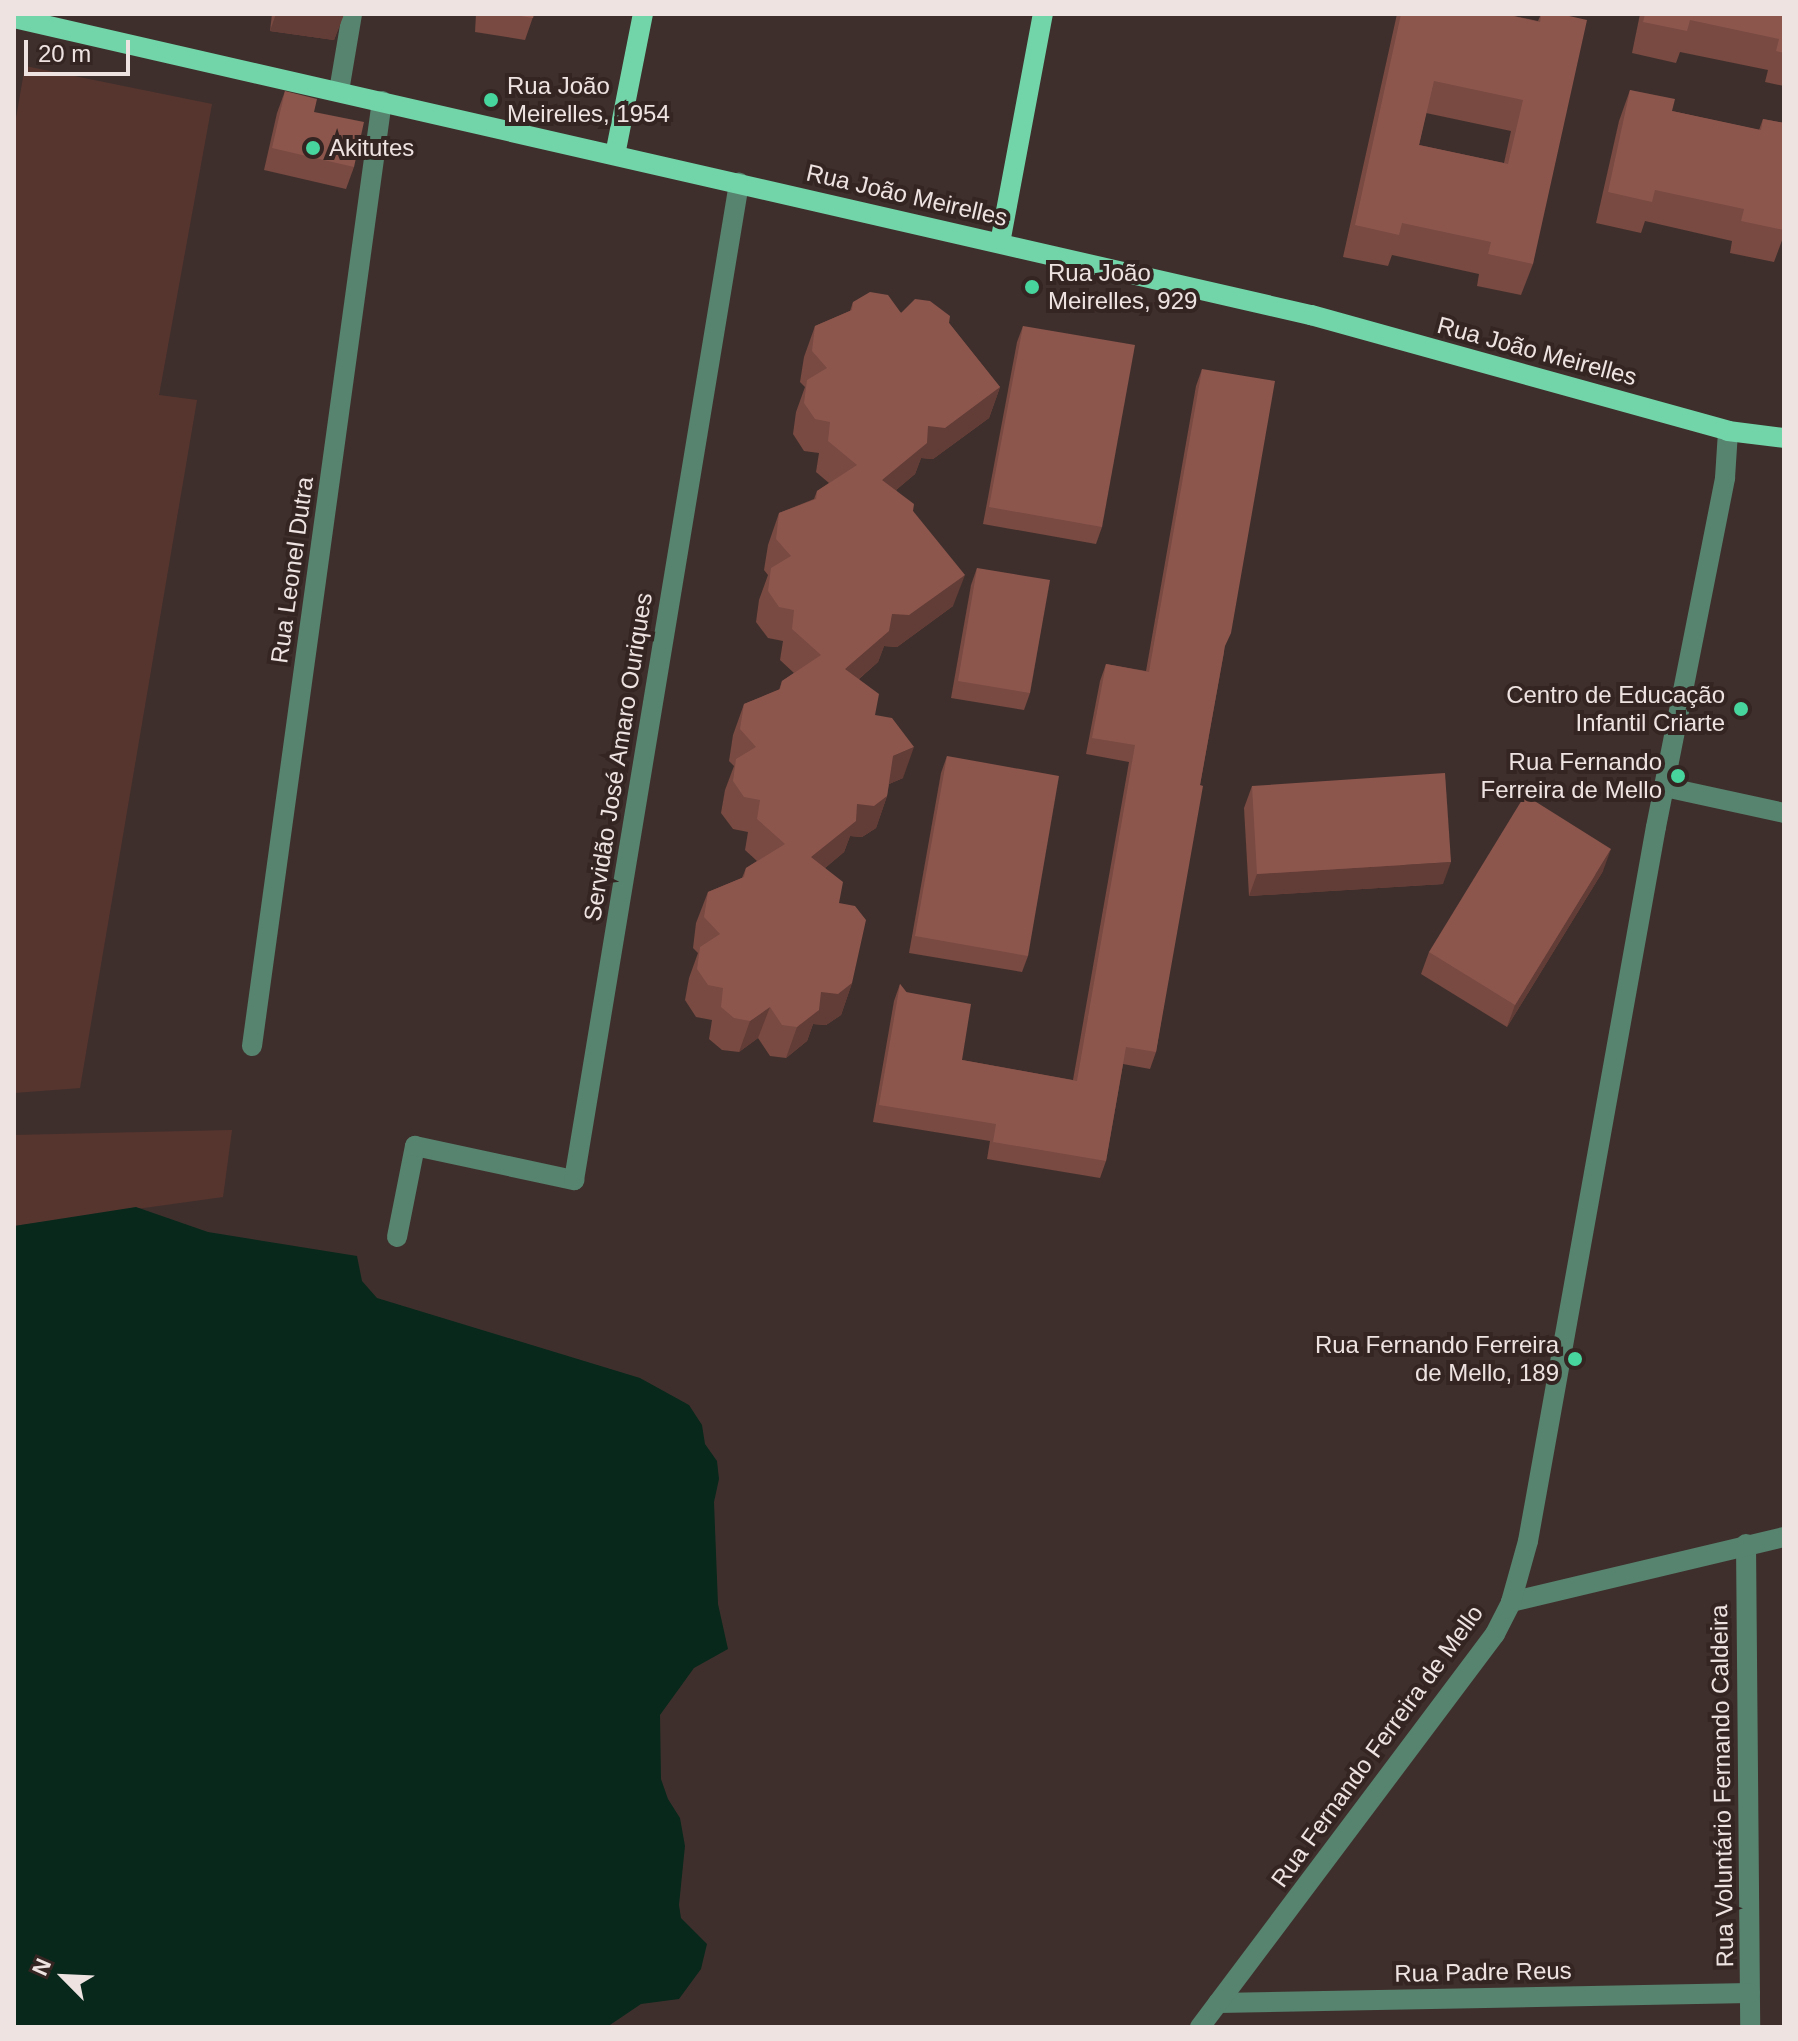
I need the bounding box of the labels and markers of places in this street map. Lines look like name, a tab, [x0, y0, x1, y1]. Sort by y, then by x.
place label: Rua João Meirelles, 1954	[507, 72, 670, 128]
marker: Rua João Meirelles, 1954	[482, 91, 500, 109]
place label: Akitutes	[329, 134, 414, 162]
marker: Akitutes	[304, 139, 322, 157]
place label: Rua João Meirelles, 929	[1048, 259, 1197, 315]
marker: Rua João Meirelles, 929	[1023, 278, 1041, 296]
place label: Centro de Educação Infantil Criarte	[1506, 681, 1725, 737]
marker: Centro de Educação Infantil Criarte	[1732, 700, 1750, 718]
place label: Rua Fernando Ferreira de Mello	[1481, 748, 1662, 804]
marker: Rua Fernando Ferreira de Mello	[1669, 767, 1687, 785]
place label: Rua Fernando Ferreira de Mello, 189	[1315, 1331, 1559, 1387]
marker: Rua Fernando Ferreira de Mello, 189	[1566, 1350, 1584, 1368]

